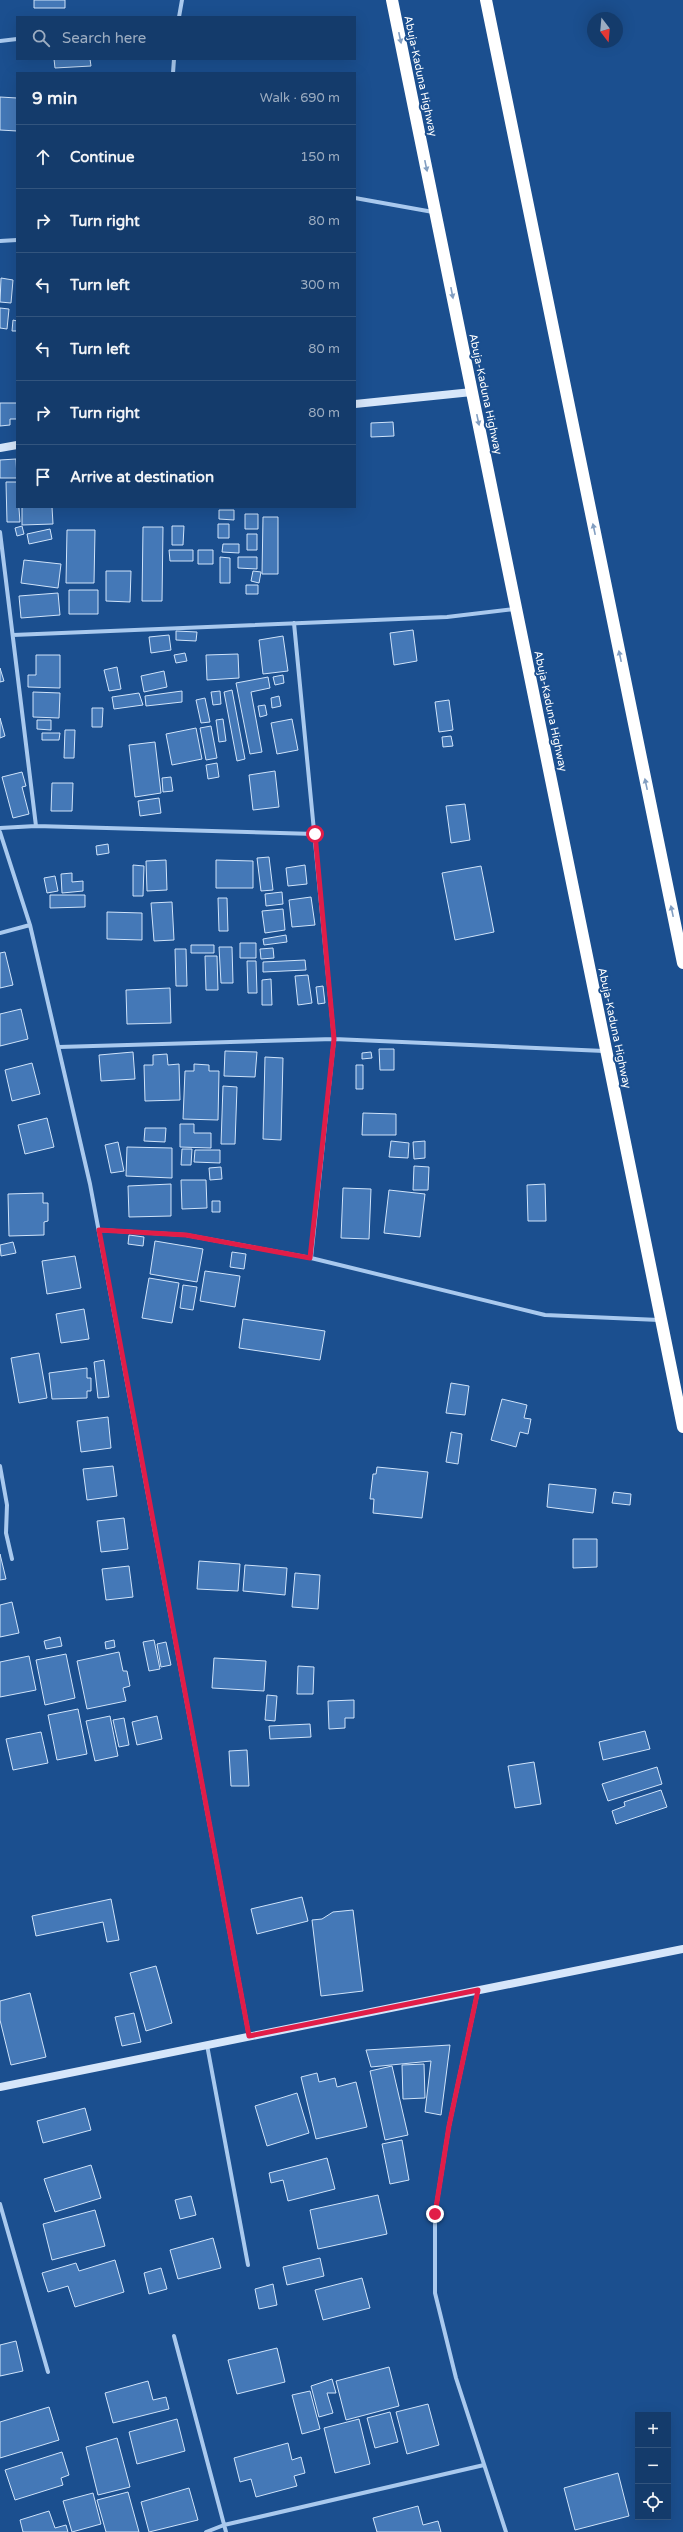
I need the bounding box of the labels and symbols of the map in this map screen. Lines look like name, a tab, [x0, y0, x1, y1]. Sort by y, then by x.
north arrow	[587, 12, 623, 48]
street label: Abuja-Kaduna Highway	[401, 14, 440, 138]
one-way arrow	[397, 32, 403, 44]
one-way arrow	[423, 159, 429, 172]
one-way arrow	[449, 287, 455, 299]
street label: Abuja-Kaduna Highway	[466, 332, 505, 456]
one-way arrow	[475, 414, 481, 426]
one-way arrow	[591, 523, 597, 535]
street label: Abuja-Kaduna Highway	[531, 649, 570, 773]
one-way arrow	[617, 650, 623, 663]
one-way arrow	[643, 778, 649, 790]
route start	[306, 825, 324, 843]
one-way arrow	[669, 905, 675, 917]
street label: Abuja-Kaduna Highway	[595, 966, 634, 1090]
route end	[426, 2205, 444, 2223]

